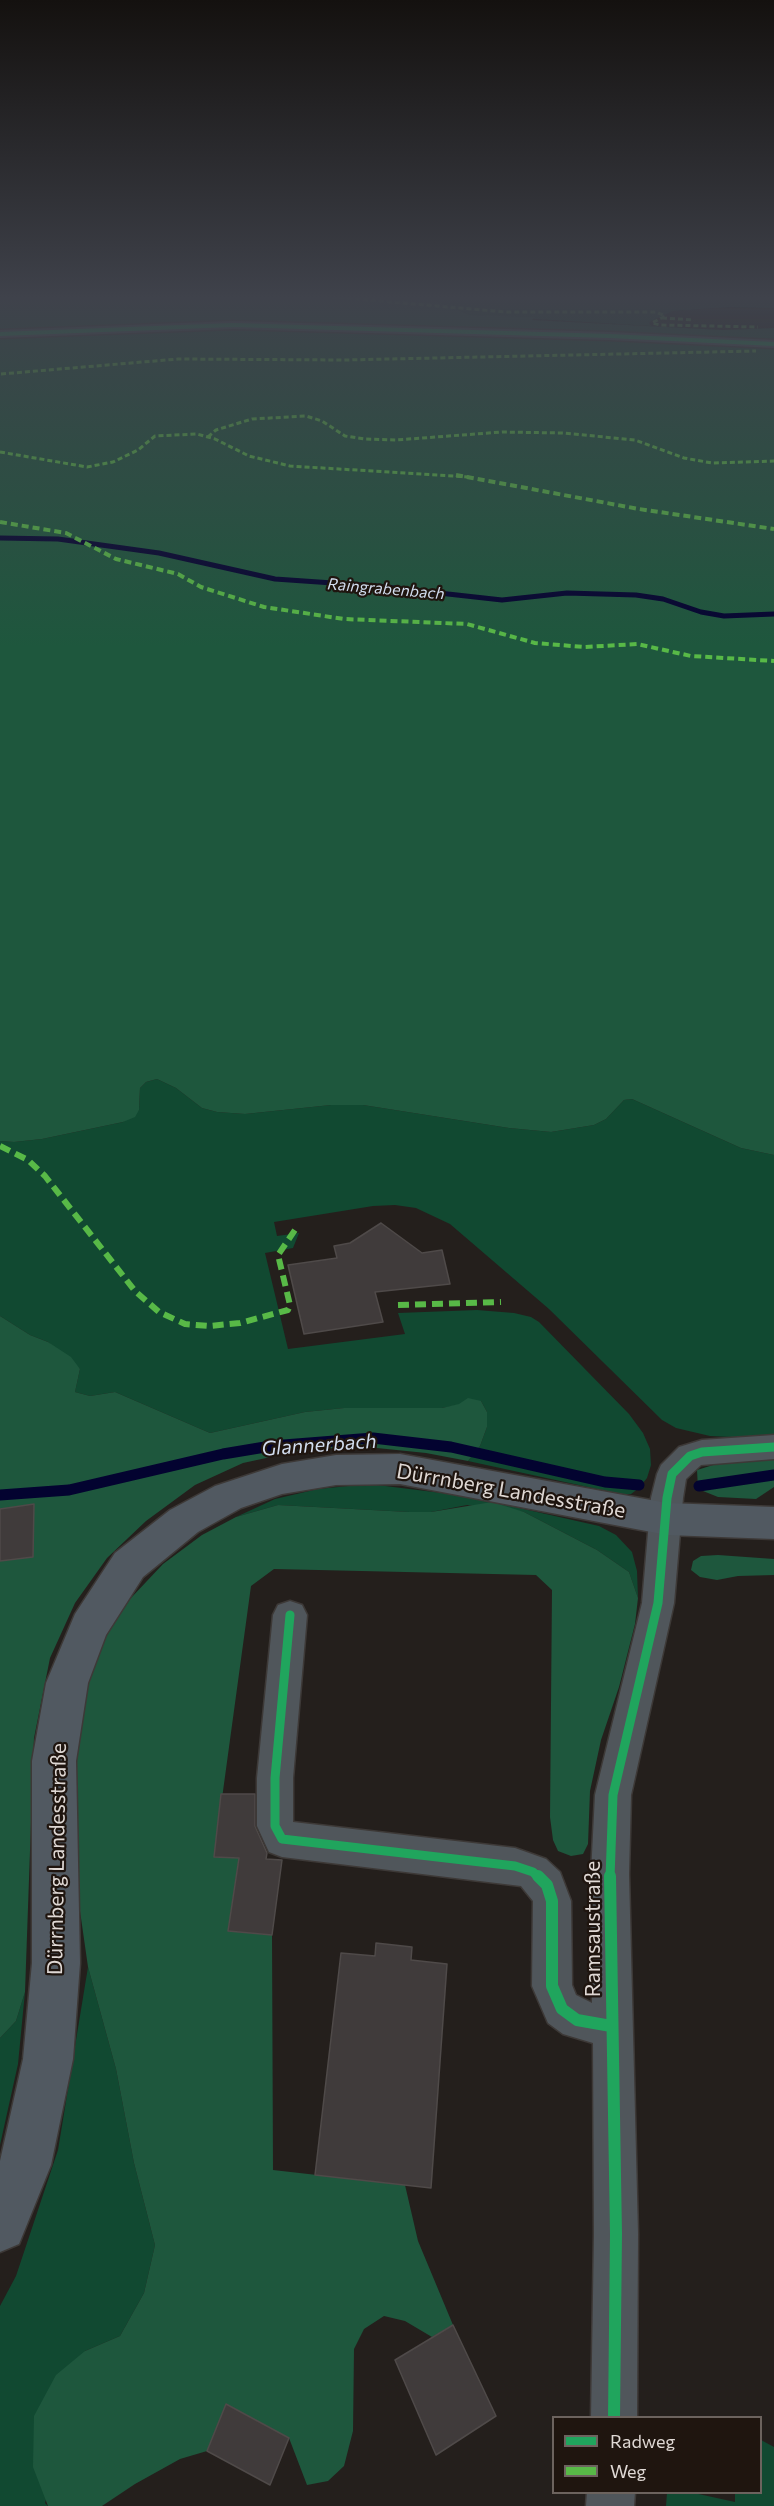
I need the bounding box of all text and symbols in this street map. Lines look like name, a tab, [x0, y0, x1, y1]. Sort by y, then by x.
water label: Raingrabenbach	[327, 574, 445, 604]
water label: Glannerbach	[261, 1429, 377, 1461]
street label: Dürrnberg Landesstraße	[395, 1458, 627, 1524]
street label: Dürrnberg Landesstraße	[42, 1743, 72, 1975]
street label: Ramsaustraße	[580, 1861, 606, 1997]
legend	[552, 2416, 762, 2494]
text: Radweg	[610, 2430, 675, 2452]
text: Weg	[610, 2460, 646, 2482]

